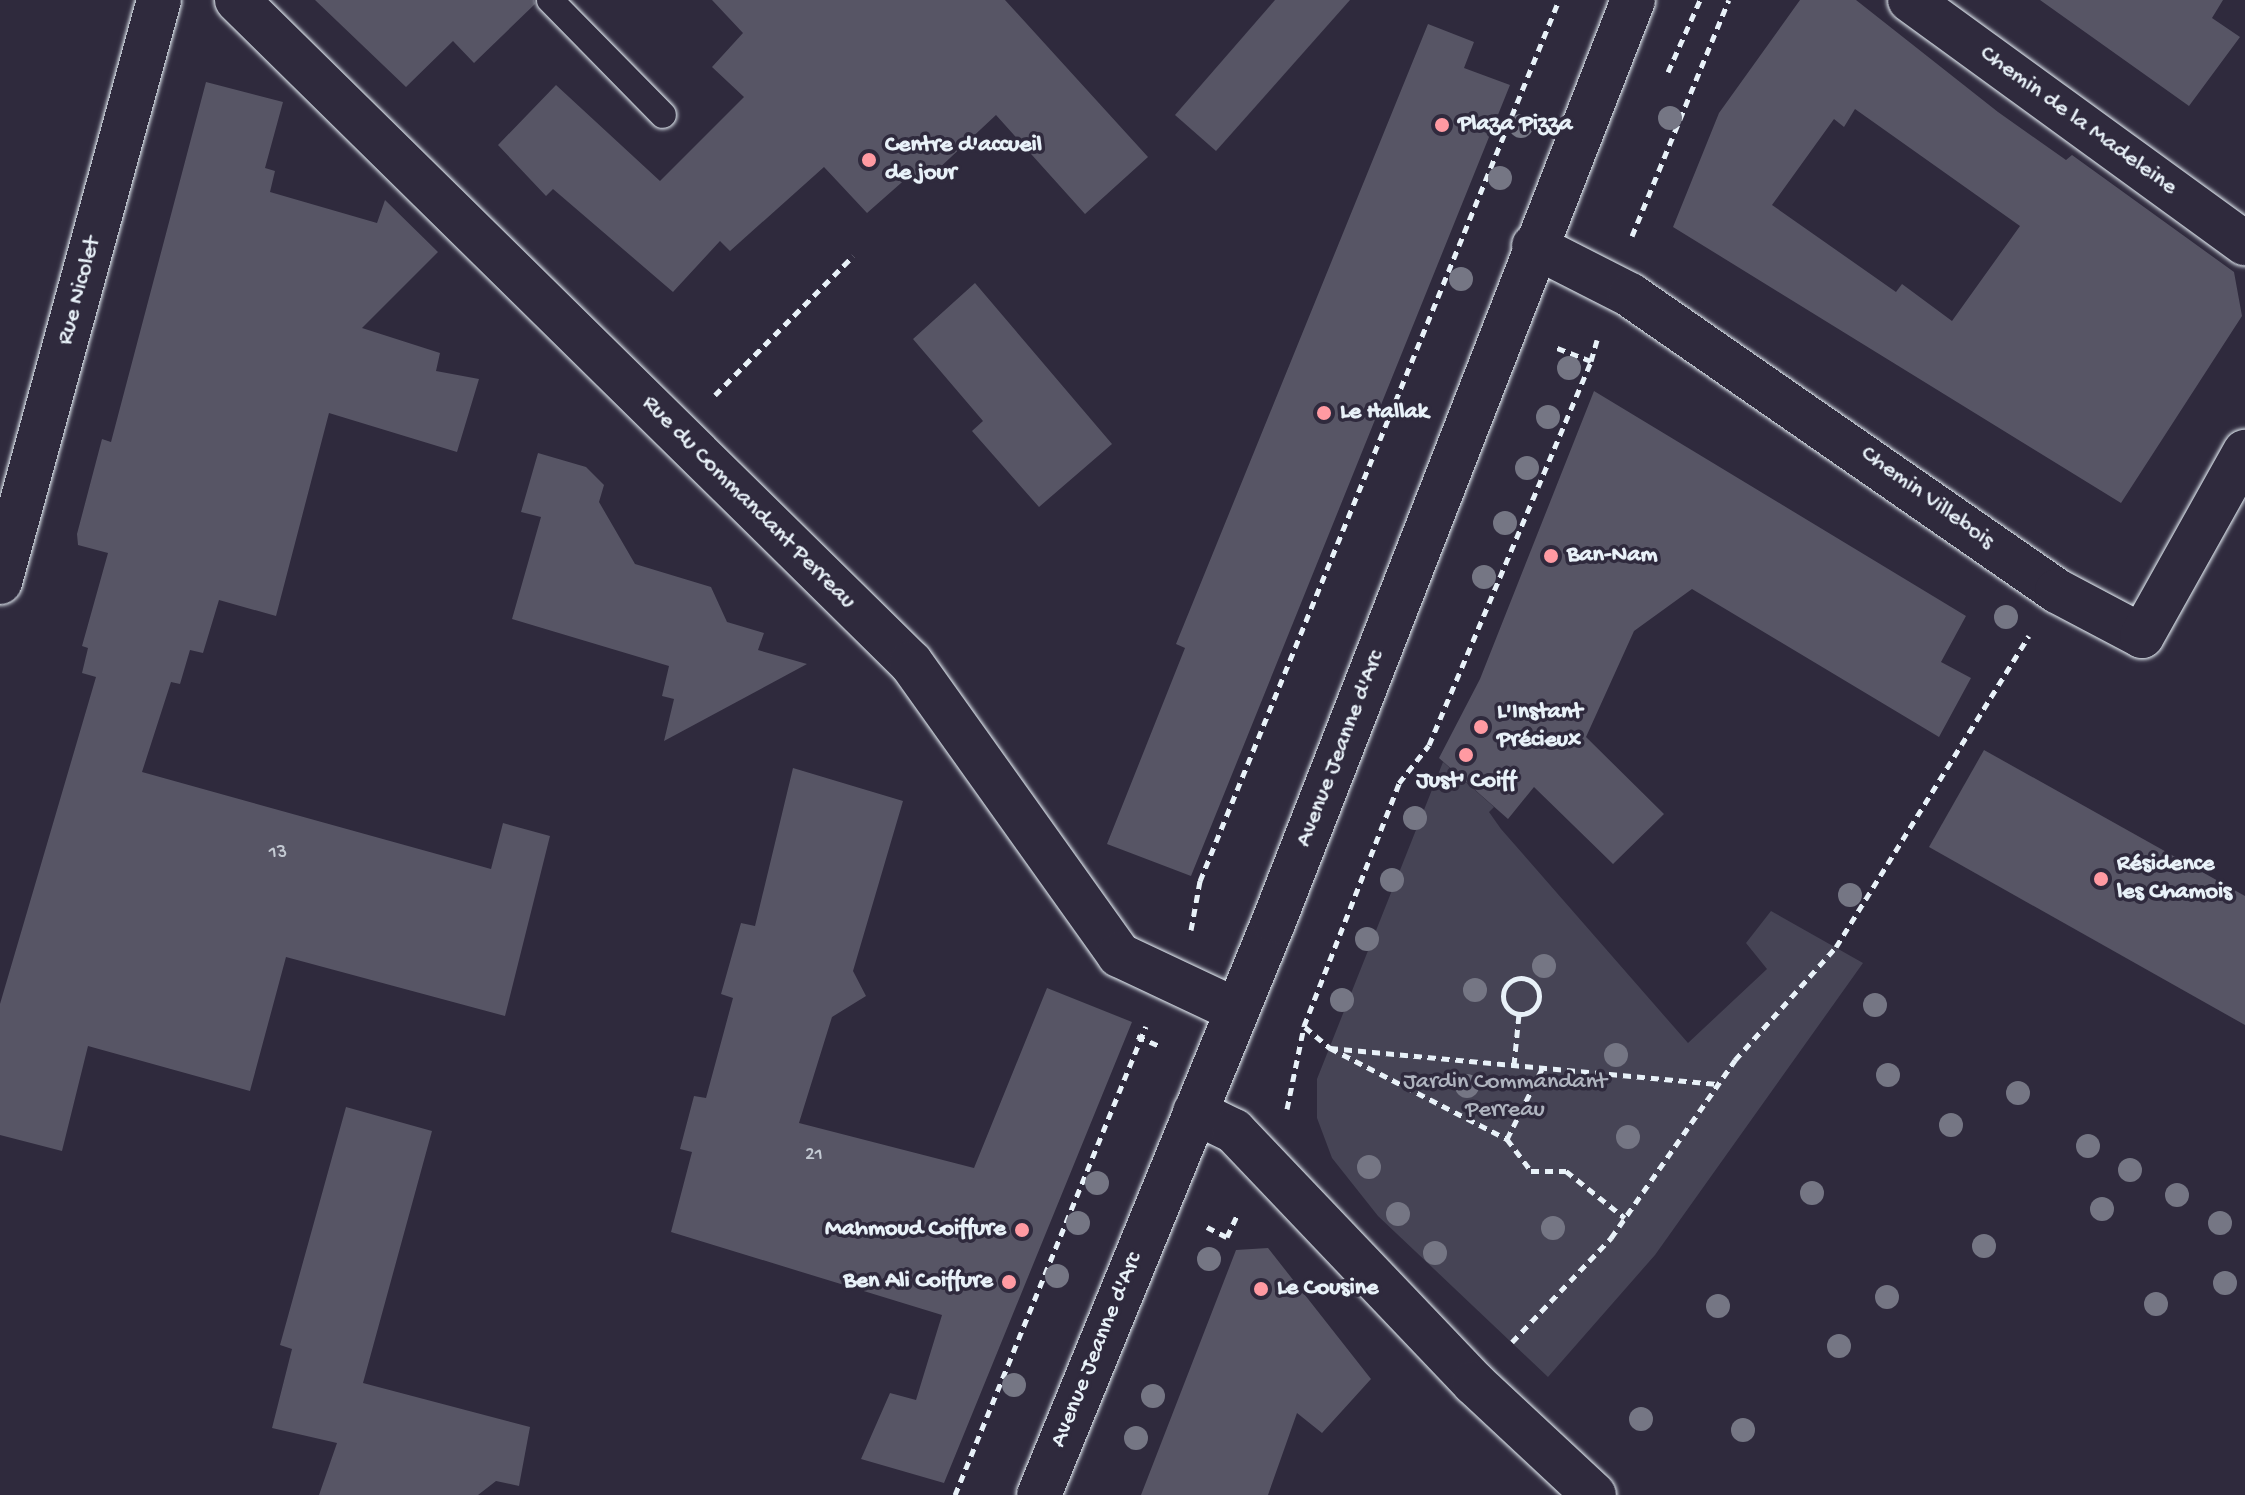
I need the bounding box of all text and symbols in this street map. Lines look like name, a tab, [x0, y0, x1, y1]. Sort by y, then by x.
street label: Chemin de la Madeleine	[1974, 40, 2182, 202]
place label: Plaza Pizza	[1458, 111, 1572, 139]
marker: Plaza Pizza	[1433, 116, 1451, 134]
place label: Centre d'accueil de jour	[885, 132, 1042, 188]
marker: Centre d'accueil de jour	[860, 151, 878, 169]
street label: Rue Nicolet	[52, 234, 108, 348]
street label: Rue du Commandant Perreau	[635, 390, 861, 616]
place label: Le Hallak	[1340, 399, 1428, 427]
marker: Le Hallak	[1315, 404, 1333, 422]
street label: Chemin Villebois	[1855, 440, 1999, 556]
place label: Ban-Nam	[1567, 542, 1658, 570]
marker: Ban-Nam	[1542, 547, 1560, 565]
street label: Avenue Jeanne d'Arc	[1290, 647, 1392, 851]
place label: L'Instant Précieux	[1497, 699, 1582, 755]
marker: L'Instant Précieux	[1472, 718, 1490, 736]
marker: Just' Coiff	[1457, 746, 1475, 764]
place label: Just' Coiff	[1416, 768, 1516, 796]
house number: 13	[269, 841, 287, 865]
place label: Résidence les Chamois	[2117, 851, 2232, 907]
marker: Résidence les Chamois	[2092, 870, 2110, 888]
park label: Jardin Commandant Perreau	[1403, 1069, 1607, 1125]
house number: 21	[805, 1143, 823, 1167]
place label: Mahmoud Coiffure	[825, 1216, 1006, 1244]
marker: Mahmoud Coiffure	[1013, 1221, 1031, 1239]
street label: Avenue Jeanne d'Arc	[1045, 1248, 1149, 1452]
place label: Ben Ali Coiffure	[843, 1268, 993, 1296]
marker: Ben Ali Coiffure	[1000, 1273, 1018, 1291]
place label: Le Cousine	[1277, 1275, 1378, 1303]
marker: Le Cousine	[1252, 1280, 1270, 1298]

